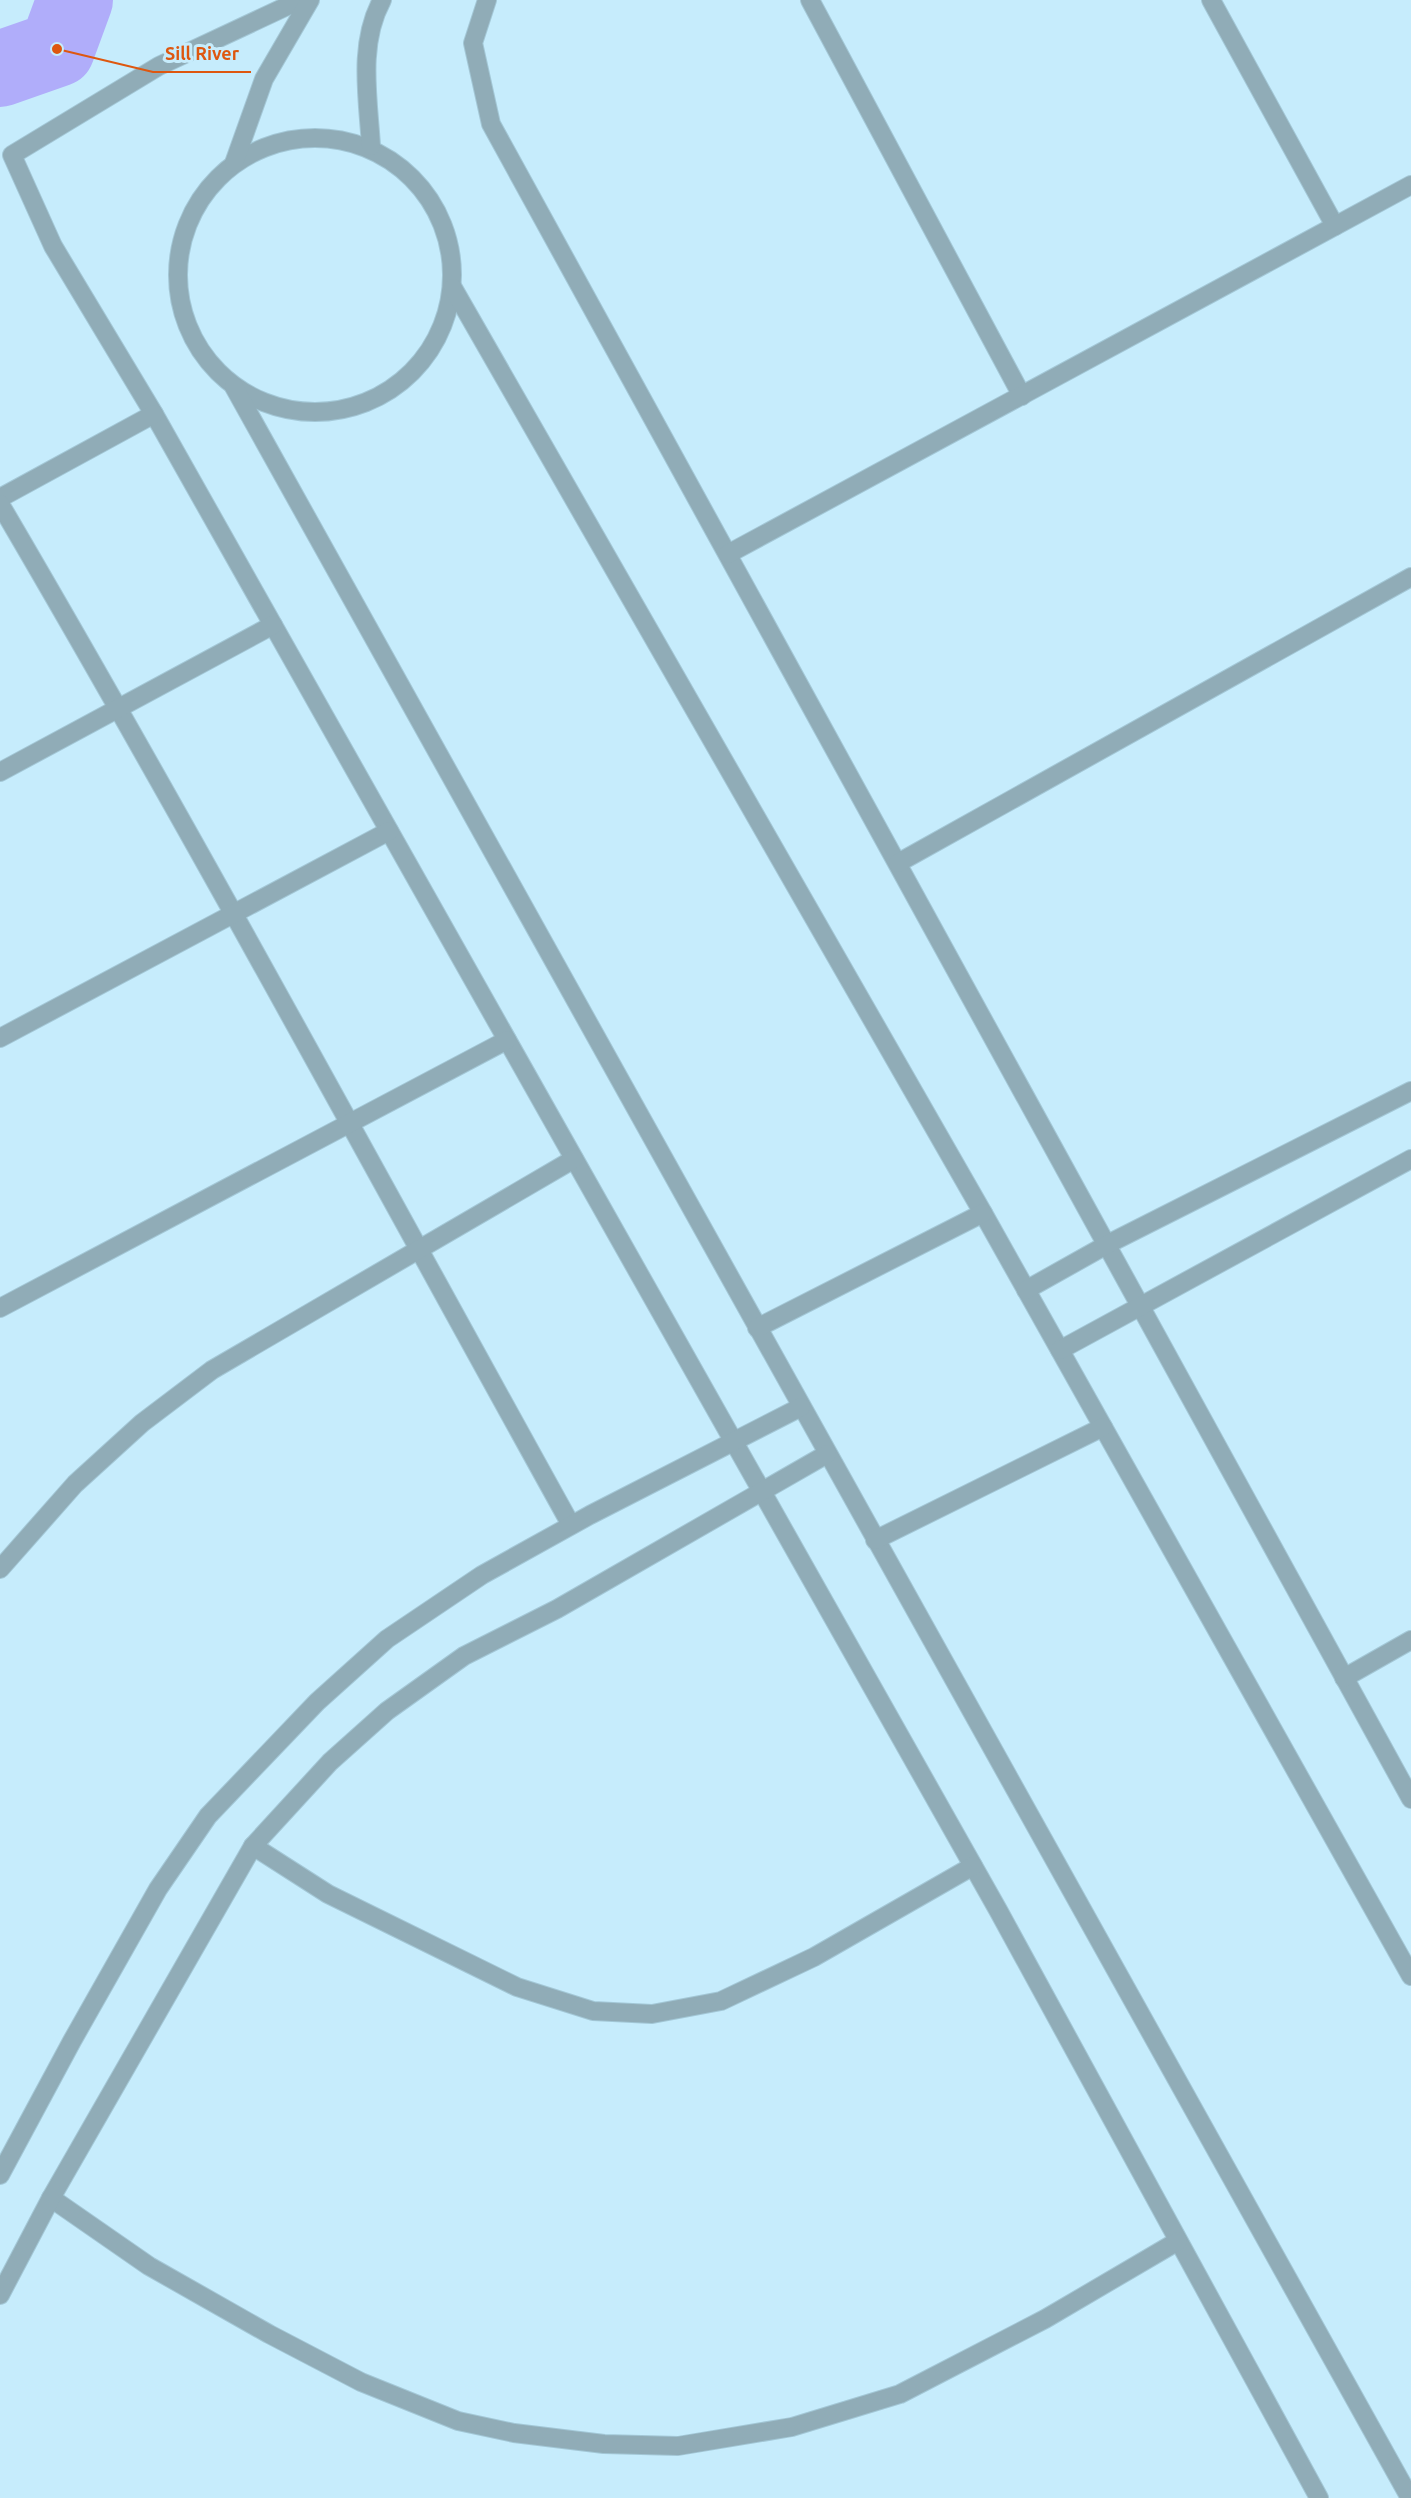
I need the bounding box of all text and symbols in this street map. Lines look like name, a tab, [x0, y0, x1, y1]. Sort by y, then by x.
callout: Sill River	[153, 36, 251, 72]
text: Sill River	[165, 43, 240, 63]

